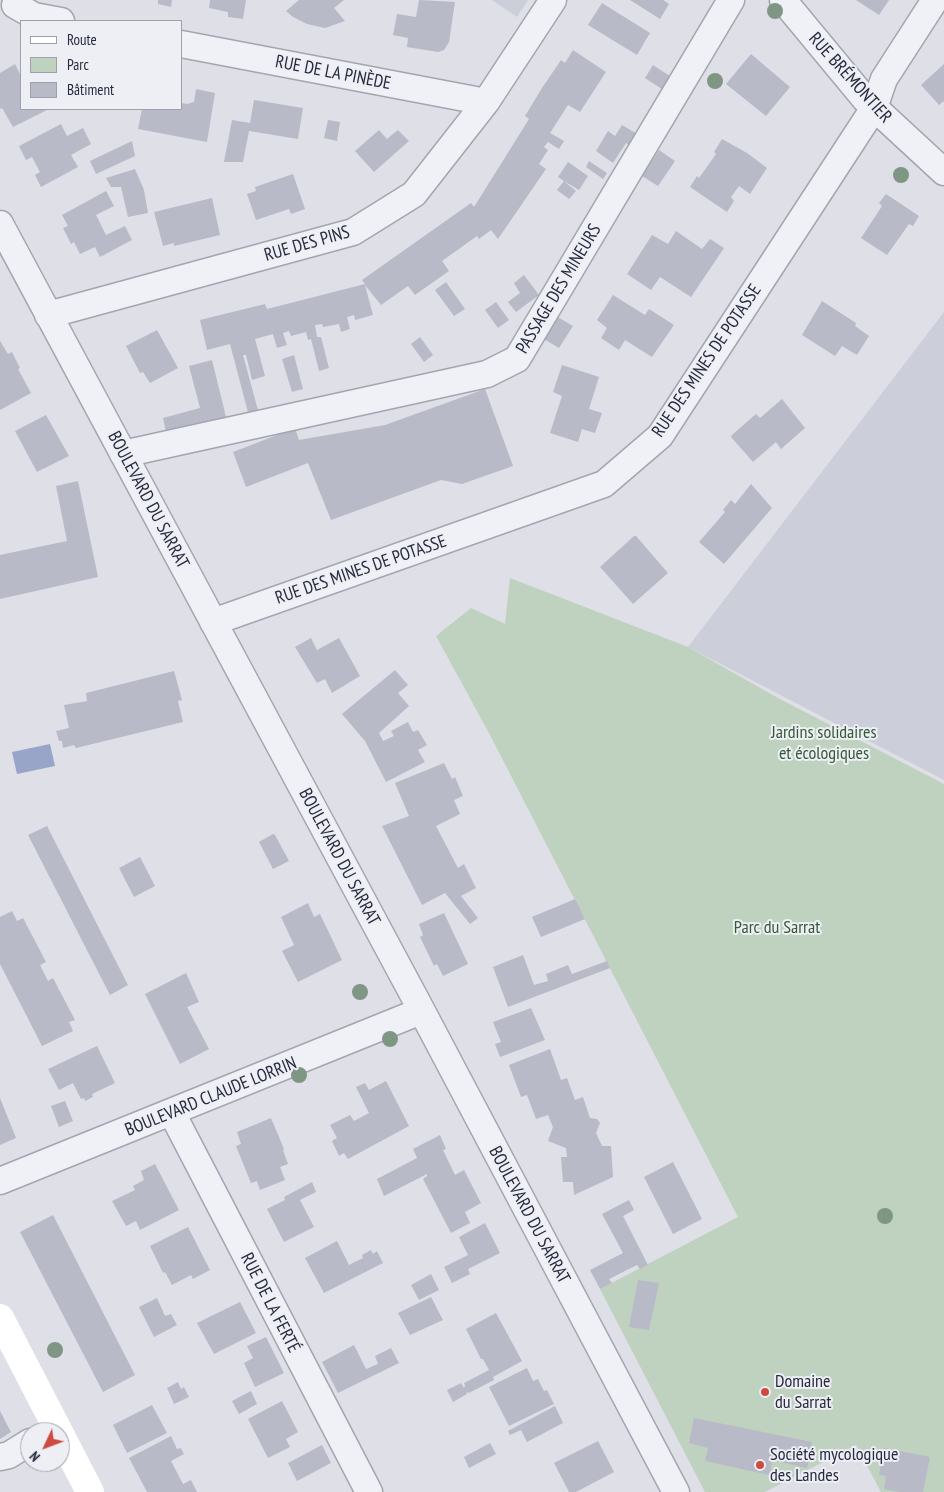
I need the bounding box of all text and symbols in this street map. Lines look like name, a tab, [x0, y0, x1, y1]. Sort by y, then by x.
legend	[20, 20, 182, 110]
street label: RUE BRÉMONTIER	[804, 28, 896, 128]
text: Route	[67, 30, 97, 49]
street label: RUE DE LA PINÈDE	[273, 51, 393, 95]
text: Parc	[67, 55, 89, 74]
text: Bâtiment	[67, 80, 114, 99]
street label: PASSAGE DES MINEURS	[512, 220, 606, 358]
street label: RUE DES PINS	[262, 221, 352, 267]
street label: RUE DES MINES DE POTASSE	[648, 281, 766, 441]
street label: BOULEVARD DU SARRAT	[103, 428, 193, 572]
street label: RUE DES MINES DE POTASSE	[273, 531, 449, 609]
park label: Jardins solidaires et écologiques	[771, 722, 877, 764]
street label: BOULEVARD DU SARRAT	[294, 785, 384, 929]
park label: Parc du Sarrat	[734, 917, 820, 939]
street label: BOULEVARD CLAUDE LORRIN	[122, 1053, 300, 1141]
street label: BOULEVARD DU SARRAT	[484, 1143, 574, 1287]
street label: RUE DE LA FERTÉ	[236, 1249, 304, 1357]
place label: Domaine du Sarrat	[775, 1371, 831, 1414]
marker: Domaine du Sarrat	[759, 1386, 771, 1398]
north arrow	[20, 1422, 70, 1472]
place label: Société mycologique des Landes	[770, 1444, 898, 1486]
text: N	[26, 1448, 44, 1465]
marker: Société mycologique des Landes	[754, 1459, 766, 1471]

